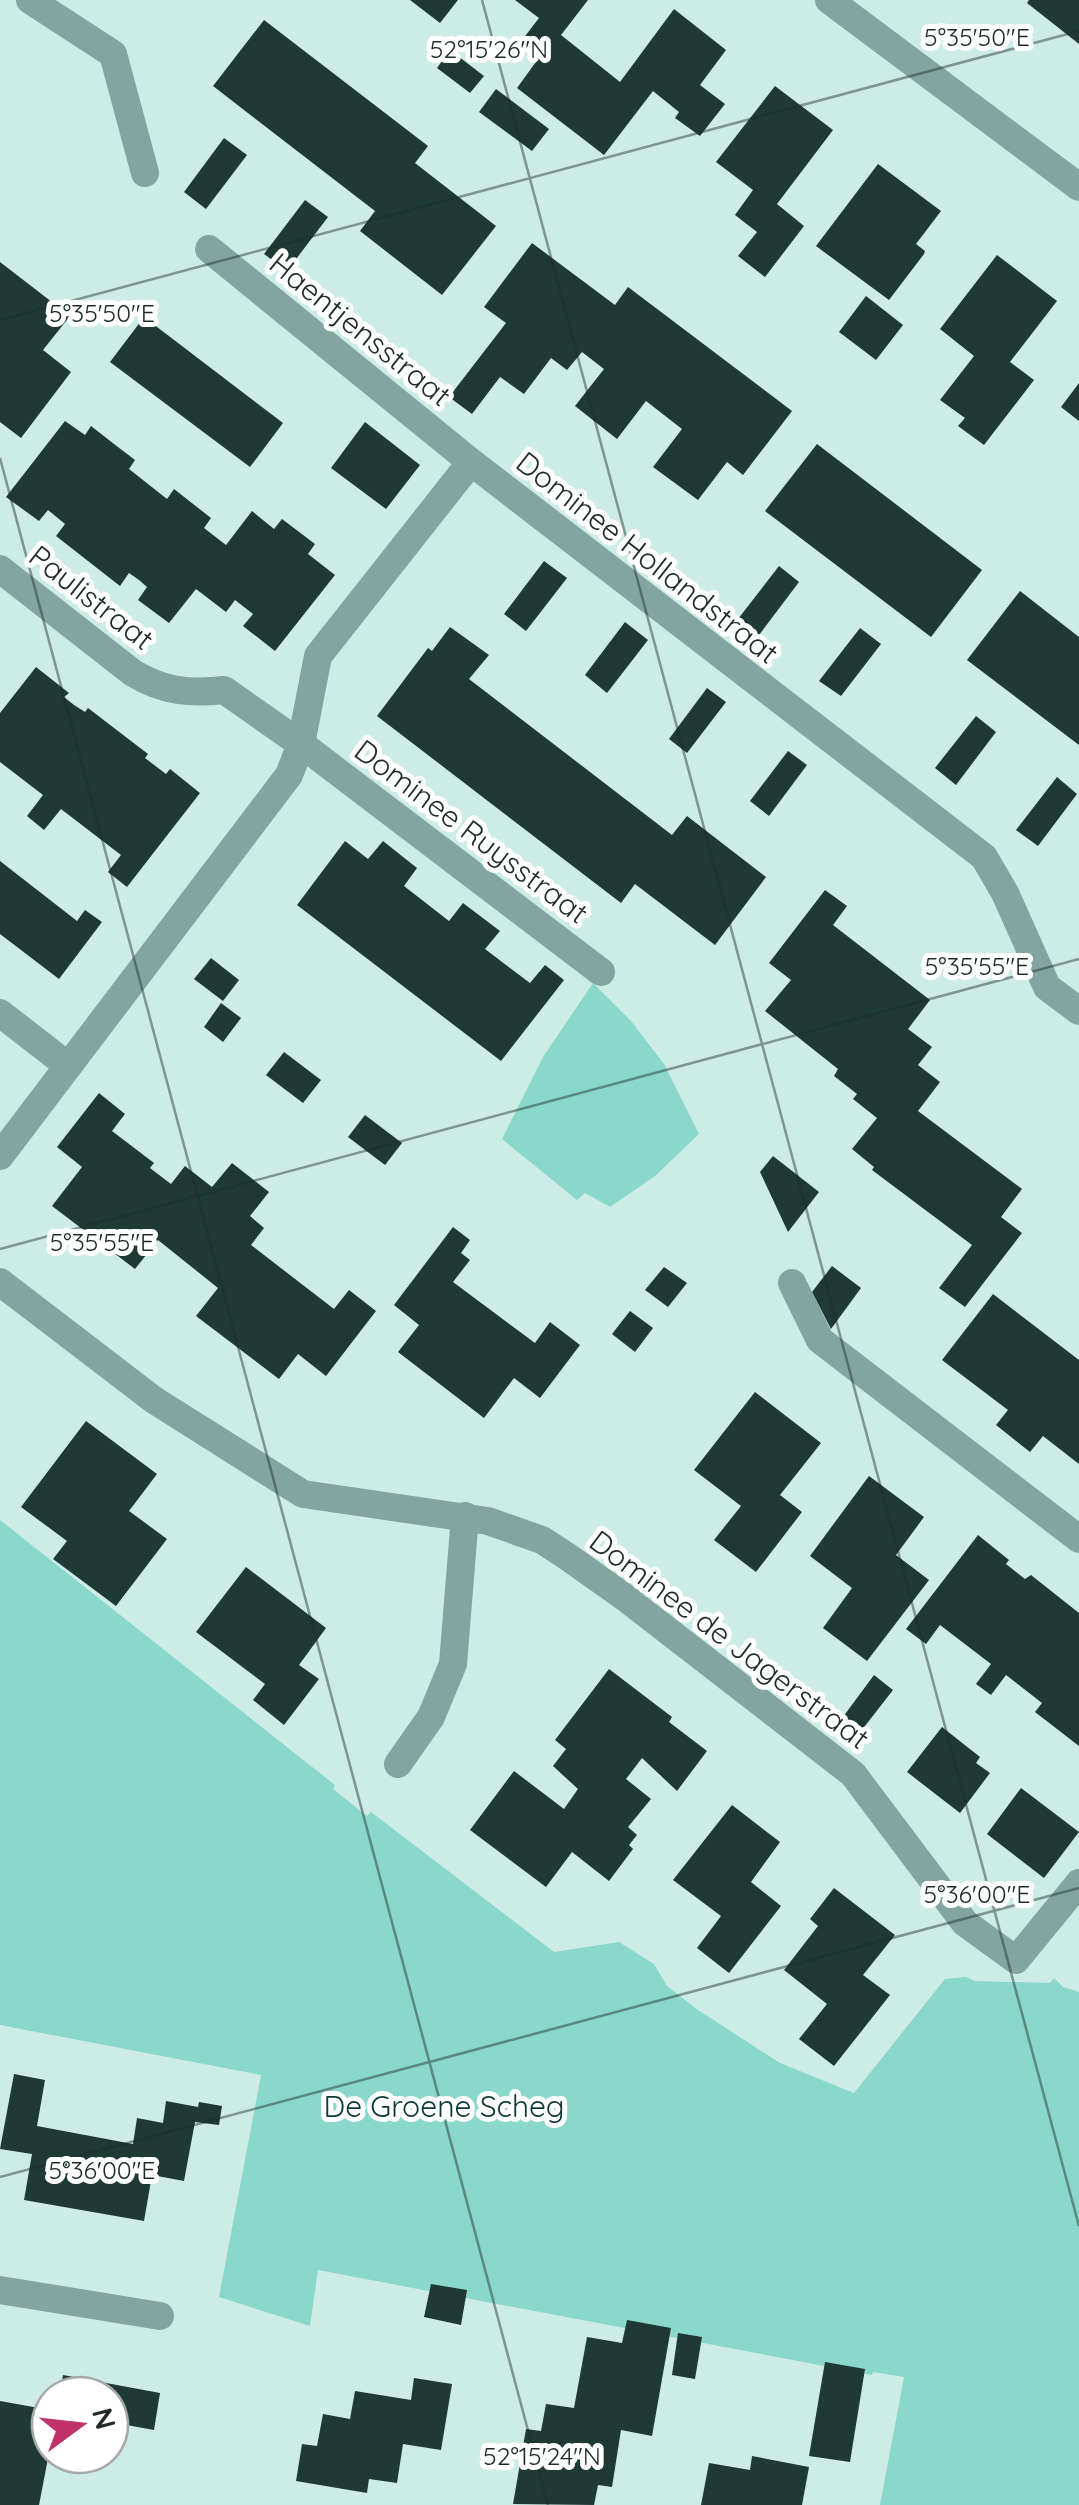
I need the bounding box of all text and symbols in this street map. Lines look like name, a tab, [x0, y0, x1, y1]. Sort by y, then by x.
text: 5°35'50"E	[924, 21, 1030, 52]
text: 52°15'26"N	[430, 33, 548, 64]
street label: Haentjensstraat	[262, 244, 459, 414]
text: 5°35'50"E	[49, 297, 155, 328]
street label: Dominee Hollandstraat	[509, 443, 786, 671]
street label: Paulistraat	[22, 537, 162, 658]
street label: Dominee Ruysstraat	[347, 731, 596, 932]
text: 5°35'55"E	[925, 950, 1029, 981]
text: 5°35'55"E	[50, 1226, 154, 1257]
street label: Dominee de Jagerstraat	[582, 1522, 877, 1757]
text: 5°36'00"E	[924, 1878, 1030, 1909]
park label: De Groene Scheg	[323, 2087, 565, 2125]
text: 5°36'00"E	[49, 2154, 155, 2185]
north arrow	[30, 2375, 130, 2475]
text: N	[85, 2404, 124, 2433]
text: 52°15'24"N	[483, 2440, 601, 2471]

